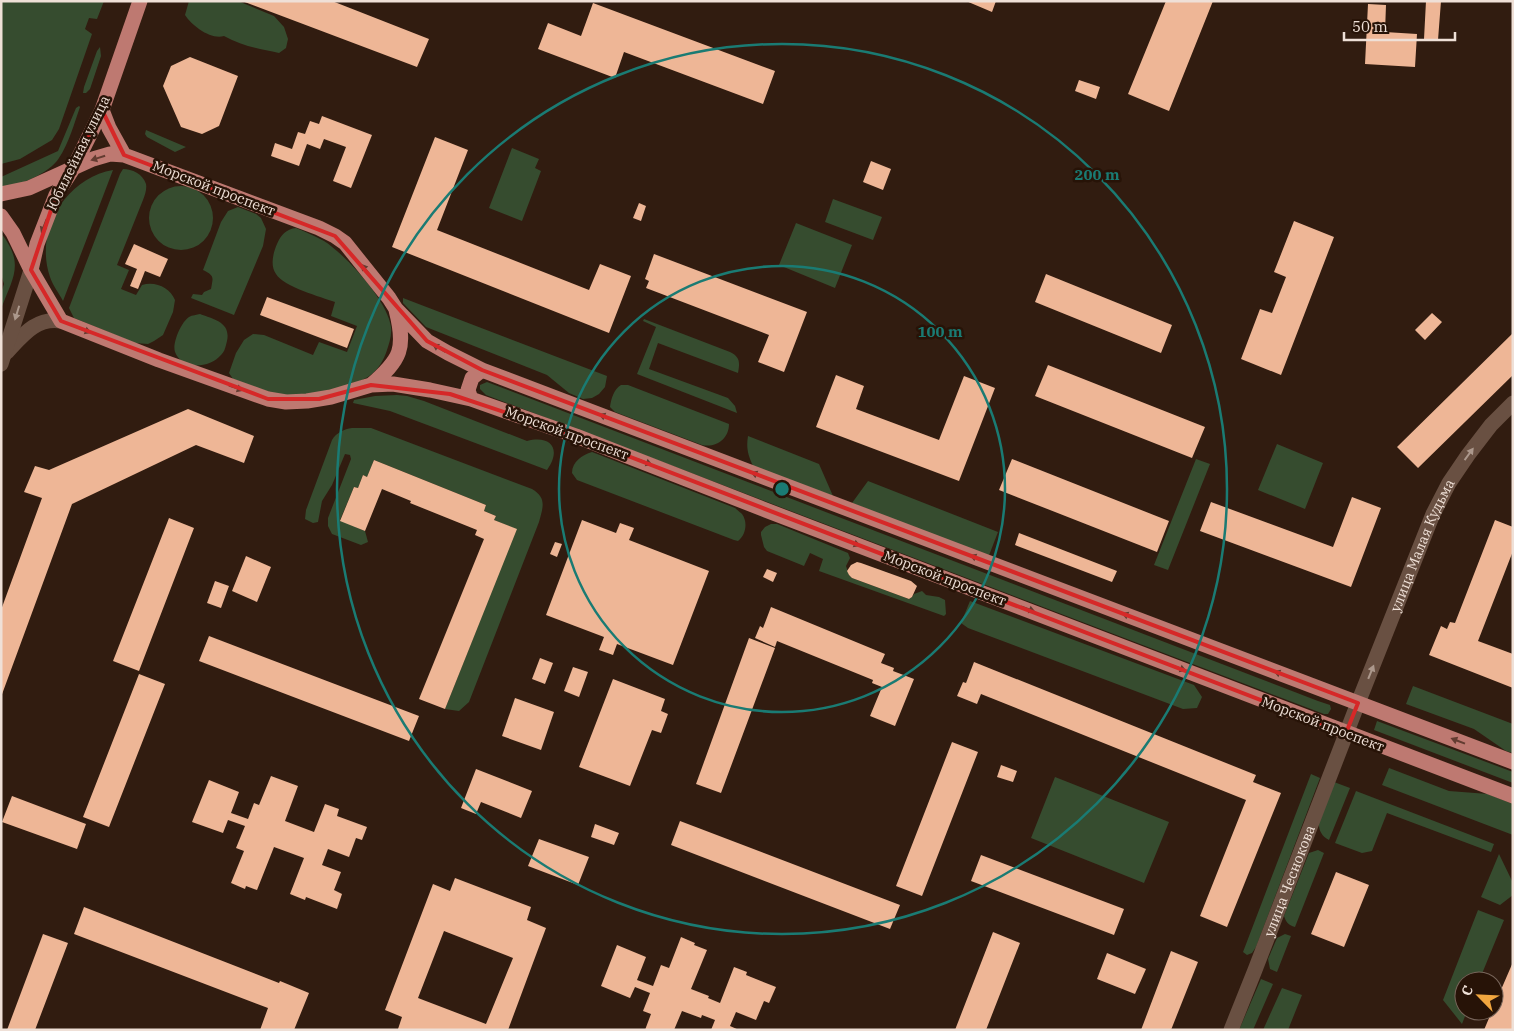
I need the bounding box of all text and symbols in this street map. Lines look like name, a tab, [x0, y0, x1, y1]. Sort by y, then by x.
scale bar	[1344, 10, 1455, 42]
text: 50 m	[1352, 17, 1388, 36]
street label: Юбилейная улица	[42, 92, 114, 213]
one-way arrow	[91, 155, 106, 162]
street label: Морской проспект	[150, 156, 278, 220]
text: 200 m	[1074, 165, 1120, 184]
one-way arrow	[40, 219, 48, 234]
one-way arrow	[361, 264, 372, 277]
one-way arrow	[13, 306, 21, 321]
text: 100 m	[917, 322, 963, 341]
one-way arrow	[77, 326, 92, 334]
one-way arrow	[432, 343, 445, 352]
one-way arrow	[229, 384, 244, 392]
street label: Морской проспект	[503, 402, 631, 464]
one-way arrow	[598, 413, 613, 421]
one-way arrow	[1464, 447, 1474, 461]
one-way arrow	[638, 459, 652, 467]
one-way arrow	[750, 471, 765, 479]
street label: улица Малая Кудьма	[1386, 476, 1459, 614]
centre of rings	[773, 480, 791, 498]
one-way arrow	[846, 540, 861, 547]
street label: Морской проспект	[881, 546, 1009, 610]
one-way arrow	[969, 554, 984, 562]
one-way arrow	[1021, 605, 1036, 613]
one-way arrow	[1121, 612, 1136, 620]
one-way arrow	[1172, 664, 1187, 672]
one-way arrow	[1367, 665, 1375, 679]
one-way arrow	[1273, 669, 1288, 677]
street label: Морской проспект	[1259, 692, 1387, 756]
one-way arrow	[1450, 737, 1465, 745]
street label: улица Чеснокова	[1260, 822, 1319, 939]
north arrow	[1454, 971, 1504, 1021]
text: С	[1457, 983, 1477, 999]

